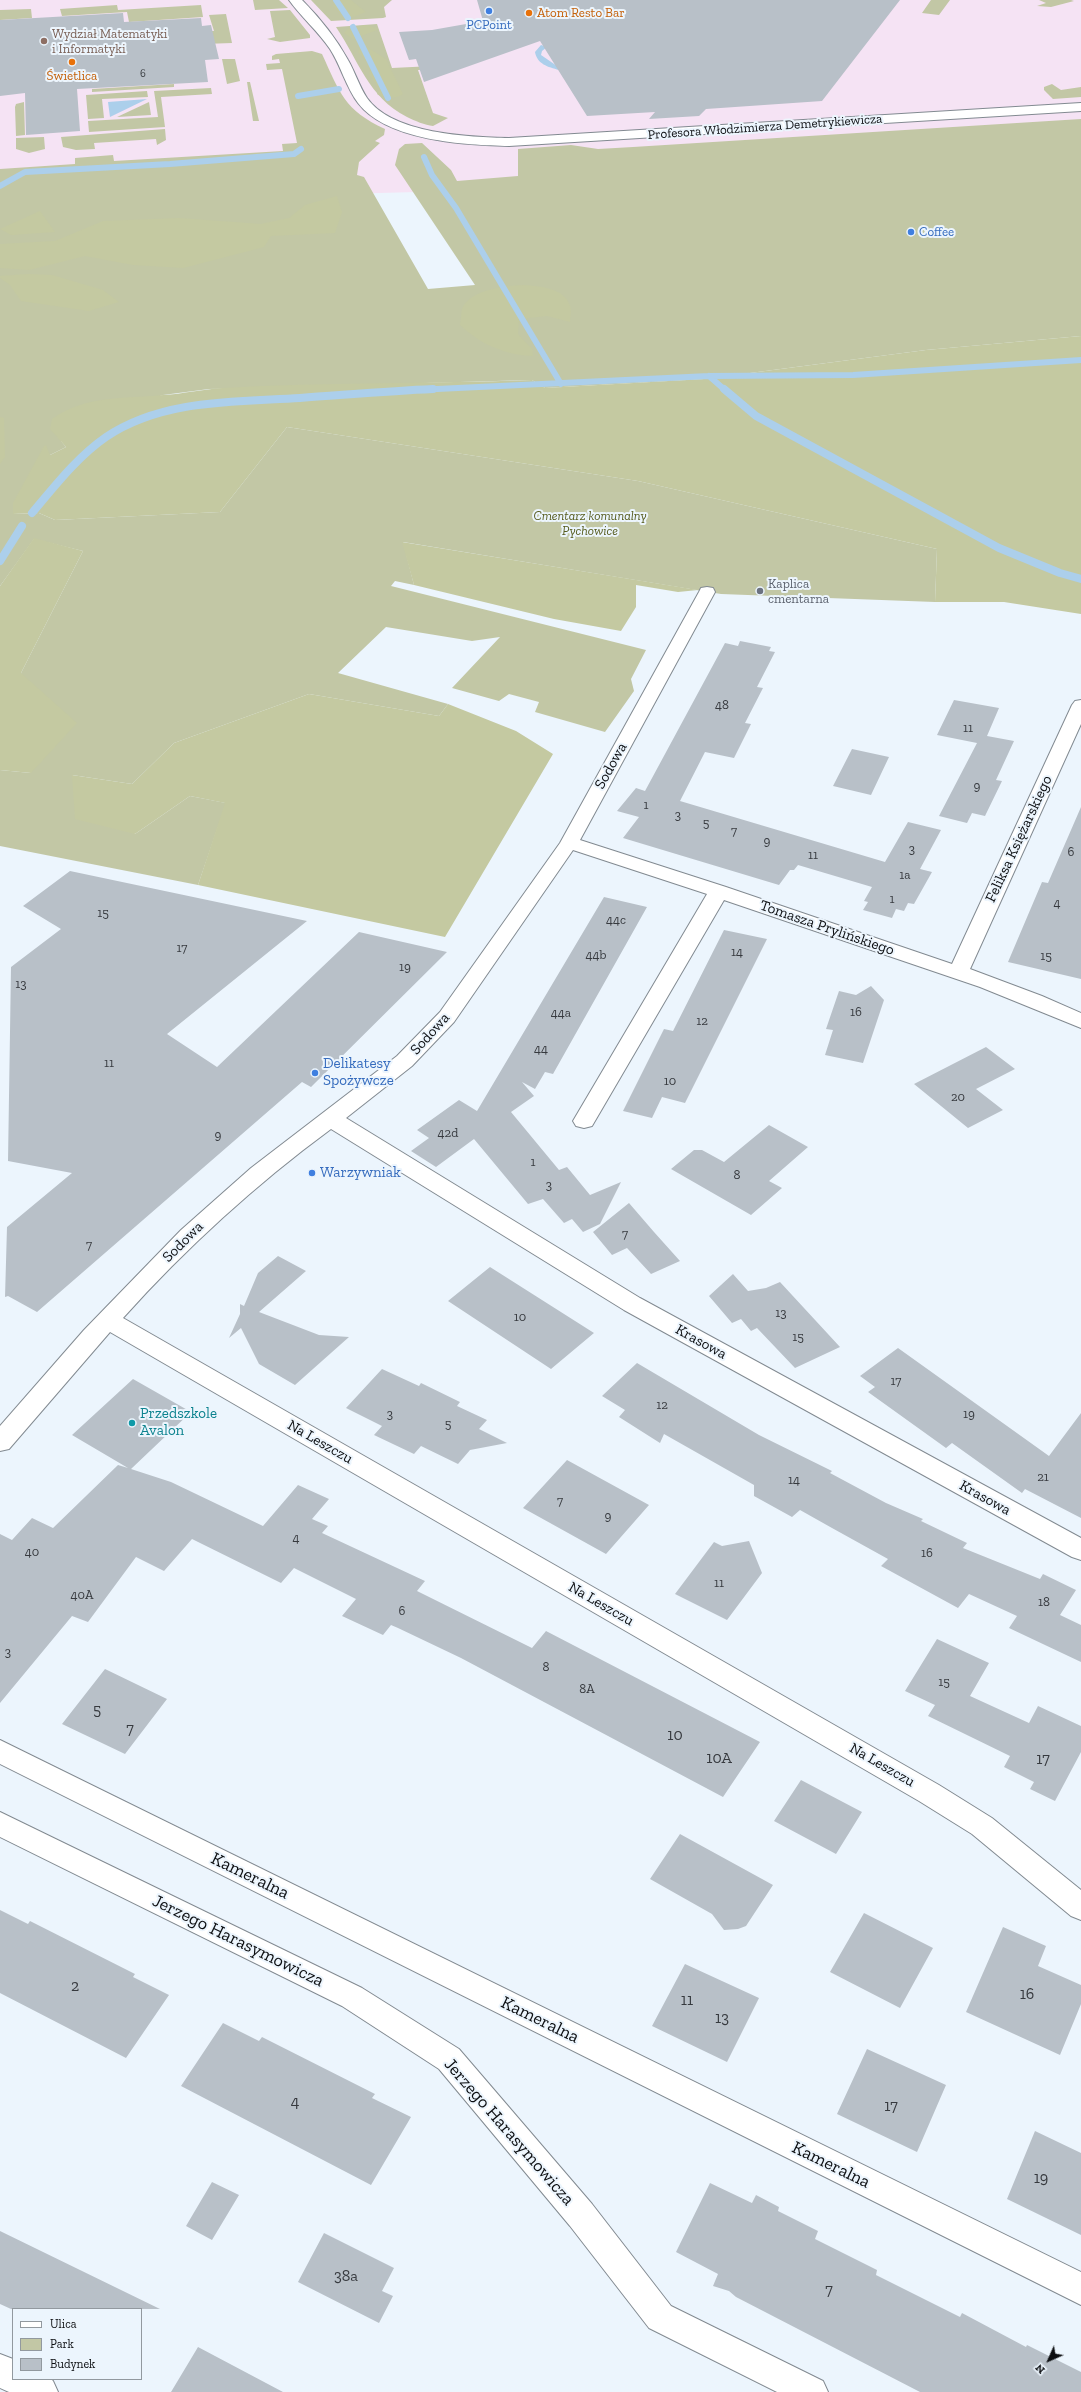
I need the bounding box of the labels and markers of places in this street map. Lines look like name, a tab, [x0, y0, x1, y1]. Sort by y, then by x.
place label: Atom Resto Bar	[537, 5, 625, 21]
marker: PCPoint	[484, 6, 494, 16]
marker: Atom Resto Bar	[524, 8, 534, 18]
place label: PCPoint	[466, 17, 512, 33]
place label: Wydział Matematyki i Informatyki	[52, 26, 167, 57]
marker: Wydział Matematyki i Informatyki	[39, 36, 49, 46]
marker: Świetlica	[67, 57, 77, 67]
place label: Świetlica	[47, 68, 97, 84]
place label: Coffee	[919, 224, 954, 240]
marker: Coffee	[906, 227, 916, 237]
place label: Kaplica cmentarna	[768, 576, 829, 607]
marker: Kaplica cmentarna	[755, 586, 765, 596]
place label: Delikatesy Spożywcze	[323, 1055, 394, 1090]
marker: Delikatesy Spożywcze	[310, 1068, 320, 1078]
place label: Warzywniak	[320, 1164, 401, 1182]
marker: Warzywniak	[307, 1168, 317, 1178]
place label: Przedszkole Avalon	[140, 1405, 217, 1440]
marker: Przedszkole Avalon	[127, 1418, 137, 1428]

